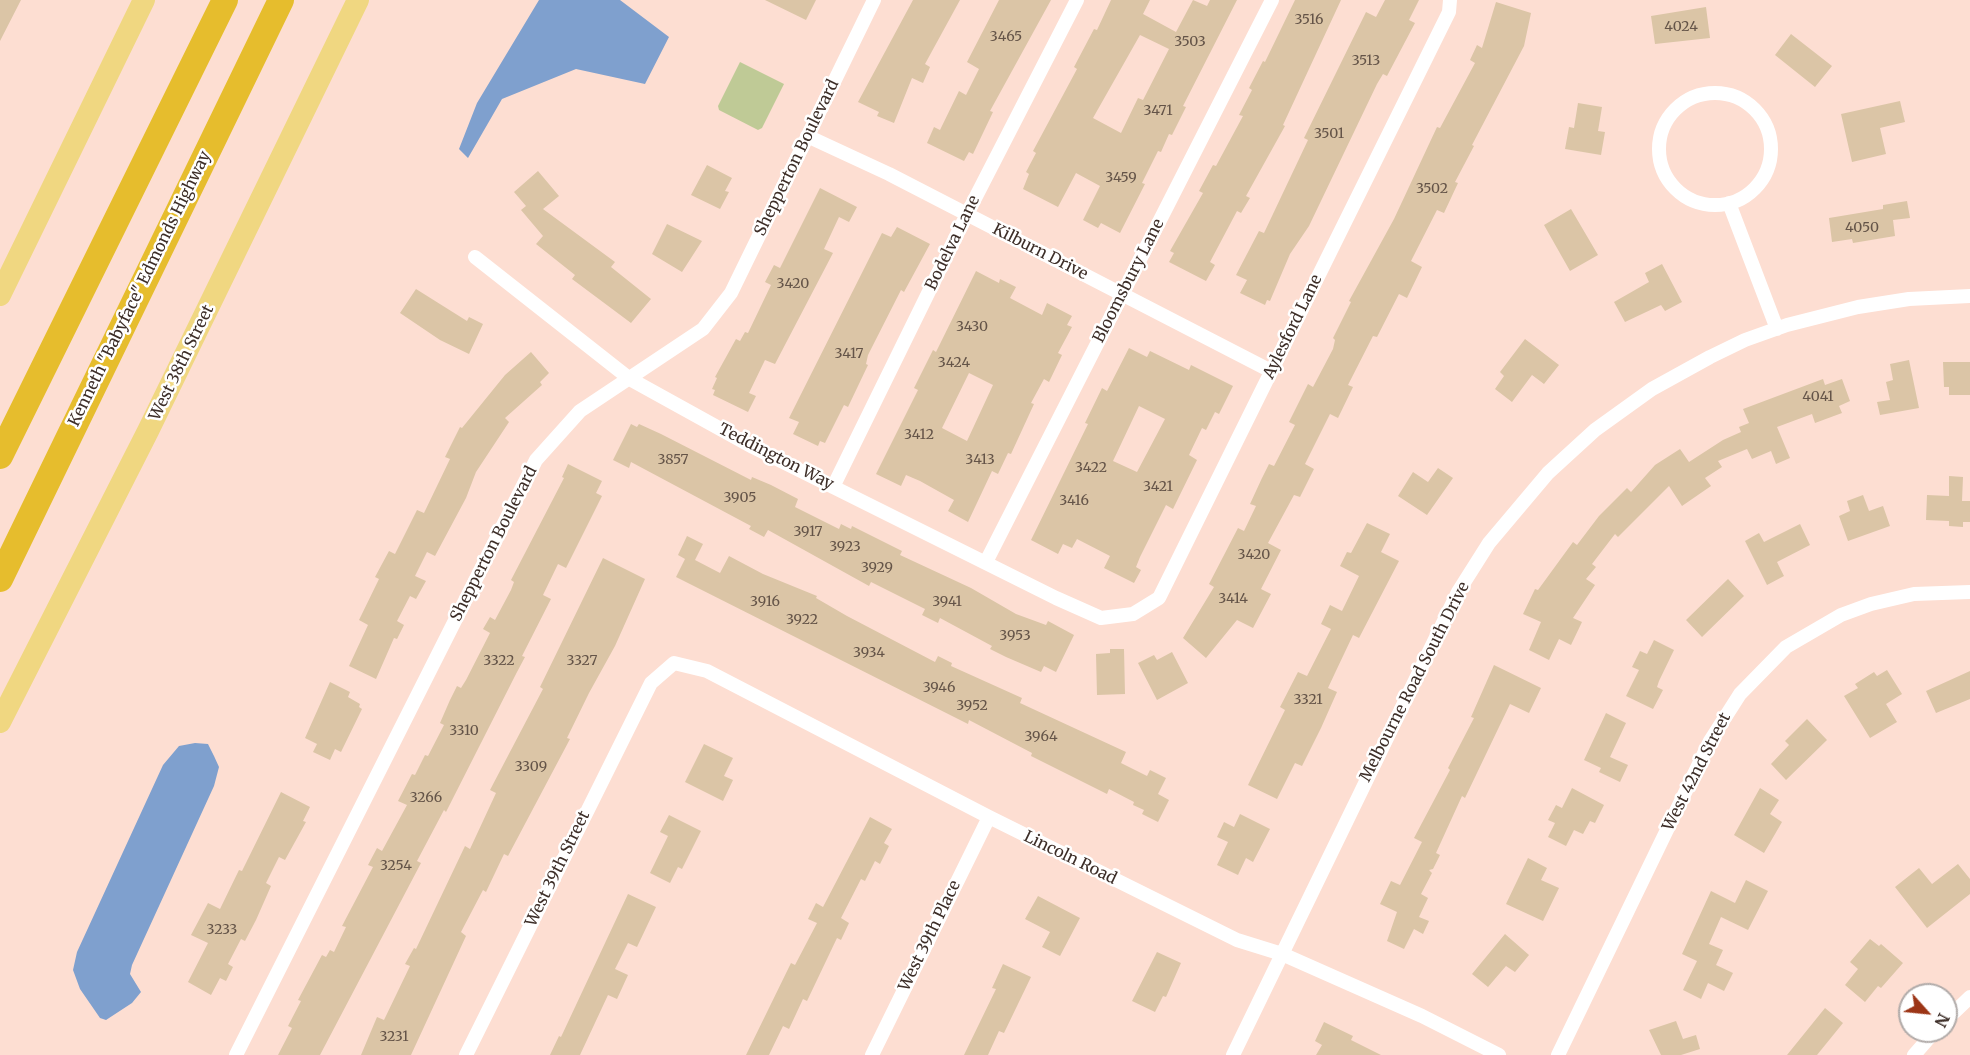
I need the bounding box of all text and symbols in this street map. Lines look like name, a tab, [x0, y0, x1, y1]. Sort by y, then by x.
house number: 3516	[1295, 12, 1323, 28]
house number: 4024	[1664, 19, 1698, 35]
house number: 3465	[990, 29, 1022, 45]
house number: 3503	[1174, 34, 1206, 50]
house number: 3513	[1352, 53, 1380, 69]
street label: Shepperton Boulevard	[751, 77, 843, 239]
house number: 3471	[1143, 103, 1173, 119]
house number: 3501	[1314, 126, 1344, 142]
street label: Kenneth "Babyface" Edmonds Highway	[65, 148, 215, 430]
house number: 3459	[1105, 170, 1137, 186]
house number: 3502	[1416, 181, 1448, 197]
street label: Bodelva Lane	[922, 193, 984, 293]
street label: Bloomsbury Lane	[1090, 216, 1168, 346]
street label: Kilburn Drive	[989, 220, 1091, 284]
house number: 4050	[1845, 220, 1879, 236]
street label: Aylesford Lane	[1259, 272, 1327, 382]
house number: 3420	[777, 276, 809, 292]
street label: West 38th Street	[146, 302, 218, 424]
house number: 3430	[956, 319, 988, 335]
house number: 3417	[835, 346, 863, 362]
house number: 3424	[938, 355, 970, 371]
house number: 4041	[1802, 389, 1834, 405]
street label: Teddington Way	[715, 420, 837, 494]
house number: 3412	[904, 427, 934, 443]
house number: 3857	[657, 452, 689, 468]
house number: 3413	[965, 452, 995, 468]
house number: 3422	[1075, 460, 1107, 476]
street label: Shepperton Boulevard	[447, 463, 541, 625]
house number: 3421	[1143, 479, 1173, 495]
house number: 3905	[724, 490, 756, 506]
house number: 3416	[1059, 493, 1089, 509]
house number: 3917	[793, 524, 823, 540]
house number: 3923	[829, 539, 861, 555]
house number: 3420	[1238, 547, 1270, 563]
house number: 3929	[861, 560, 893, 576]
street label: Melbourne Road South Drive	[1356, 579, 1474, 785]
house number: 3414	[1218, 591, 1248, 607]
house number: 3916	[750, 594, 780, 610]
house number: 3941	[932, 594, 962, 610]
house number: 3922	[786, 612, 818, 628]
house number: 3953	[999, 628, 1031, 644]
house number: 3934	[853, 645, 885, 661]
house number: 3322	[483, 653, 515, 669]
house number: 3327	[567, 653, 597, 669]
house number: 3946	[923, 680, 955, 696]
house number: 3321	[1293, 692, 1323, 708]
house number: 3952	[956, 698, 988, 714]
street label: West 42nd Street	[1659, 710, 1735, 834]
house number: 3310	[449, 723, 479, 739]
house number: 3964	[1024, 729, 1058, 745]
house number: 3309	[515, 759, 547, 775]
house number: 3266	[410, 790, 442, 806]
street label: West 39th Street	[522, 808, 594, 930]
street label: Lincoln Road	[1020, 827, 1120, 889]
house number: 3254	[380, 858, 412, 874]
street label: West 39th Place	[895, 878, 965, 994]
house number: 3233	[207, 922, 237, 938]
north arrow	[1898, 983, 1958, 1043]
text: N	[1930, 1010, 1954, 1030]
house number: 3231	[379, 1029, 409, 1045]

